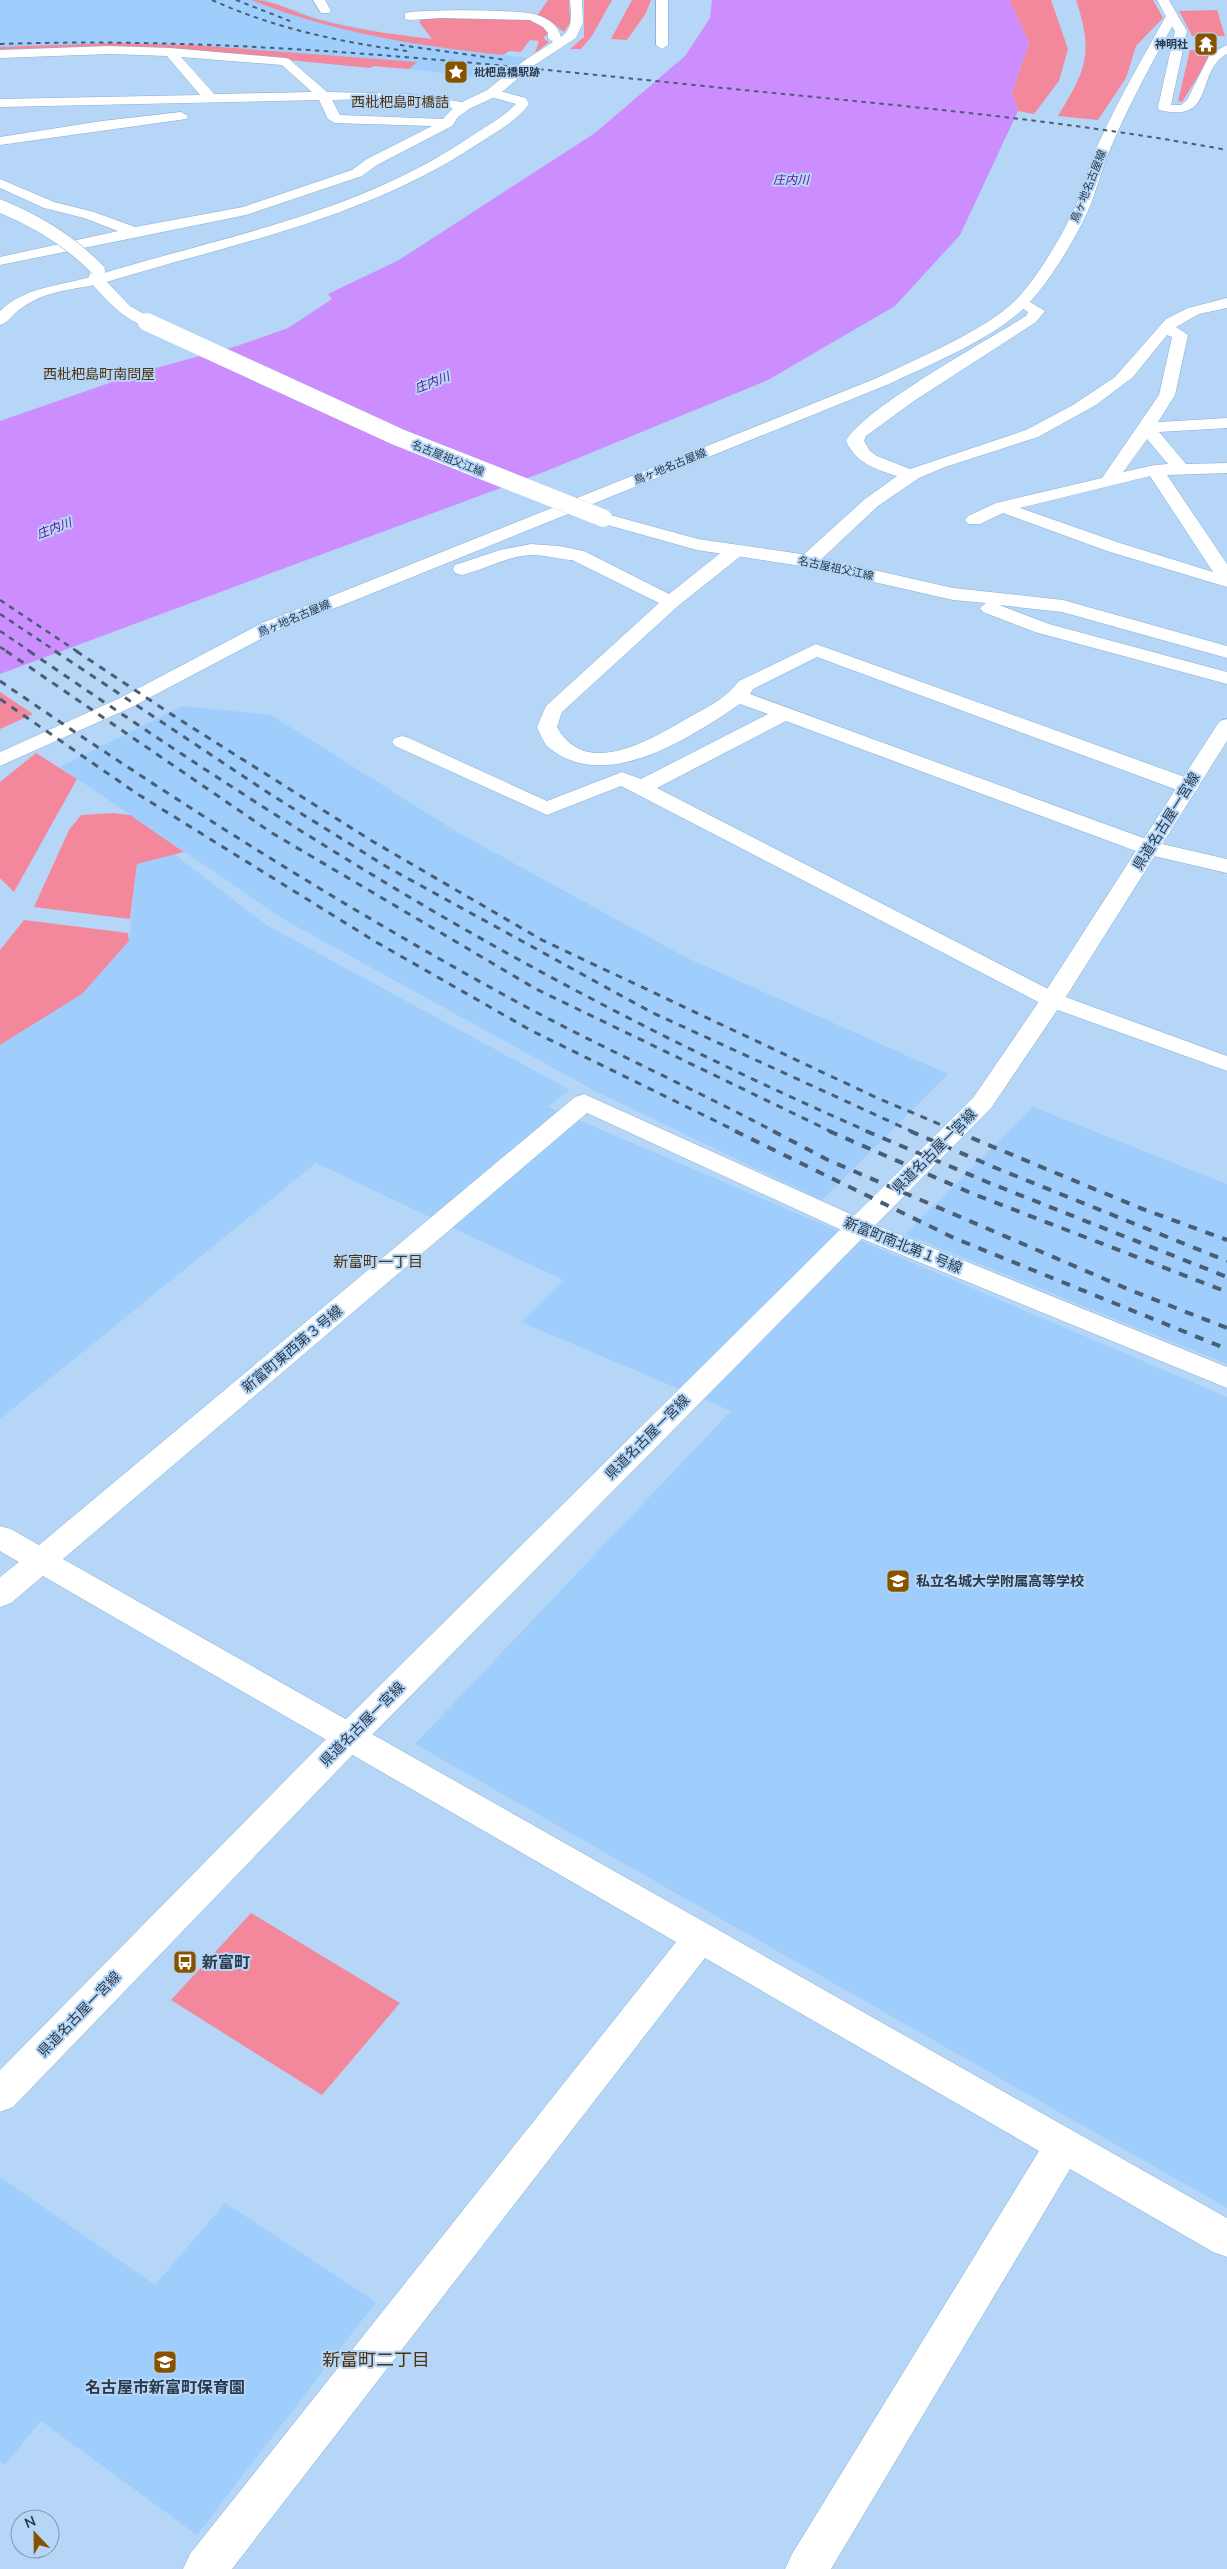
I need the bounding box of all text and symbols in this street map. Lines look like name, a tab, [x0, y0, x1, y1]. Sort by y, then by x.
temple icon: 神明社	[1193, 31, 1219, 57]
place label: 神明社	[1155, 37, 1188, 51]
place icon: 枇杷島橋駅跡	[443, 59, 469, 85]
place label: 枇杷島橋駅跡	[474, 65, 540, 79]
district label: 西枇杷島町橋詰	[351, 93, 449, 111]
street label: 鳥ヶ地名古屋線	[1067, 148, 1109, 224]
water label: 庄内川	[773, 172, 811, 187]
district label: 西枇杷島町南問屋	[43, 365, 155, 383]
water label: 庄内川	[413, 368, 453, 395]
street label: 名古屋祖父江線	[410, 437, 486, 479]
street label: 鳥ヶ地名古屋線	[632, 445, 708, 487]
water label: 庄内川	[35, 514, 75, 541]
street label: 名古屋祖父江線	[797, 553, 875, 583]
street label: 鳥ヶ地名古屋線	[256, 597, 332, 639]
street label: 県道名古屋一宮線	[1129, 769, 1203, 873]
street label: 県道名古屋一宮線	[888, 1105, 980, 1197]
street label: 新富町南北第１号線	[841, 1213, 965, 1277]
district label: 新富町一丁目	[333, 1252, 423, 1271]
street label: 新富町東西第３号線	[238, 1302, 346, 1396]
street label: 県道名古屋一宮線	[601, 1391, 693, 1483]
school or university icon: 私立名城大学附属高等学校	[885, 1568, 911, 1594]
place label: 私立名城大学附属高等学校	[916, 1572, 1084, 1590]
street label: 県道名古屋一宮線	[316, 1678, 408, 1770]
bus stop icon: 新富町	[172, 1949, 198, 1975]
place label: 新富町	[202, 1952, 250, 1972]
street label: 県道名古屋一宮線	[34, 1967, 124, 2061]
district label: 新富町二丁目	[322, 2348, 430, 2371]
school or university icon: 名古屋市新富町保育園	[152, 2349, 178, 2375]
place label: 名古屋市新富町保育園	[85, 2377, 245, 2397]
north arrow	[10, 2509, 60, 2559]
text: N	[22, 2512, 38, 2532]

